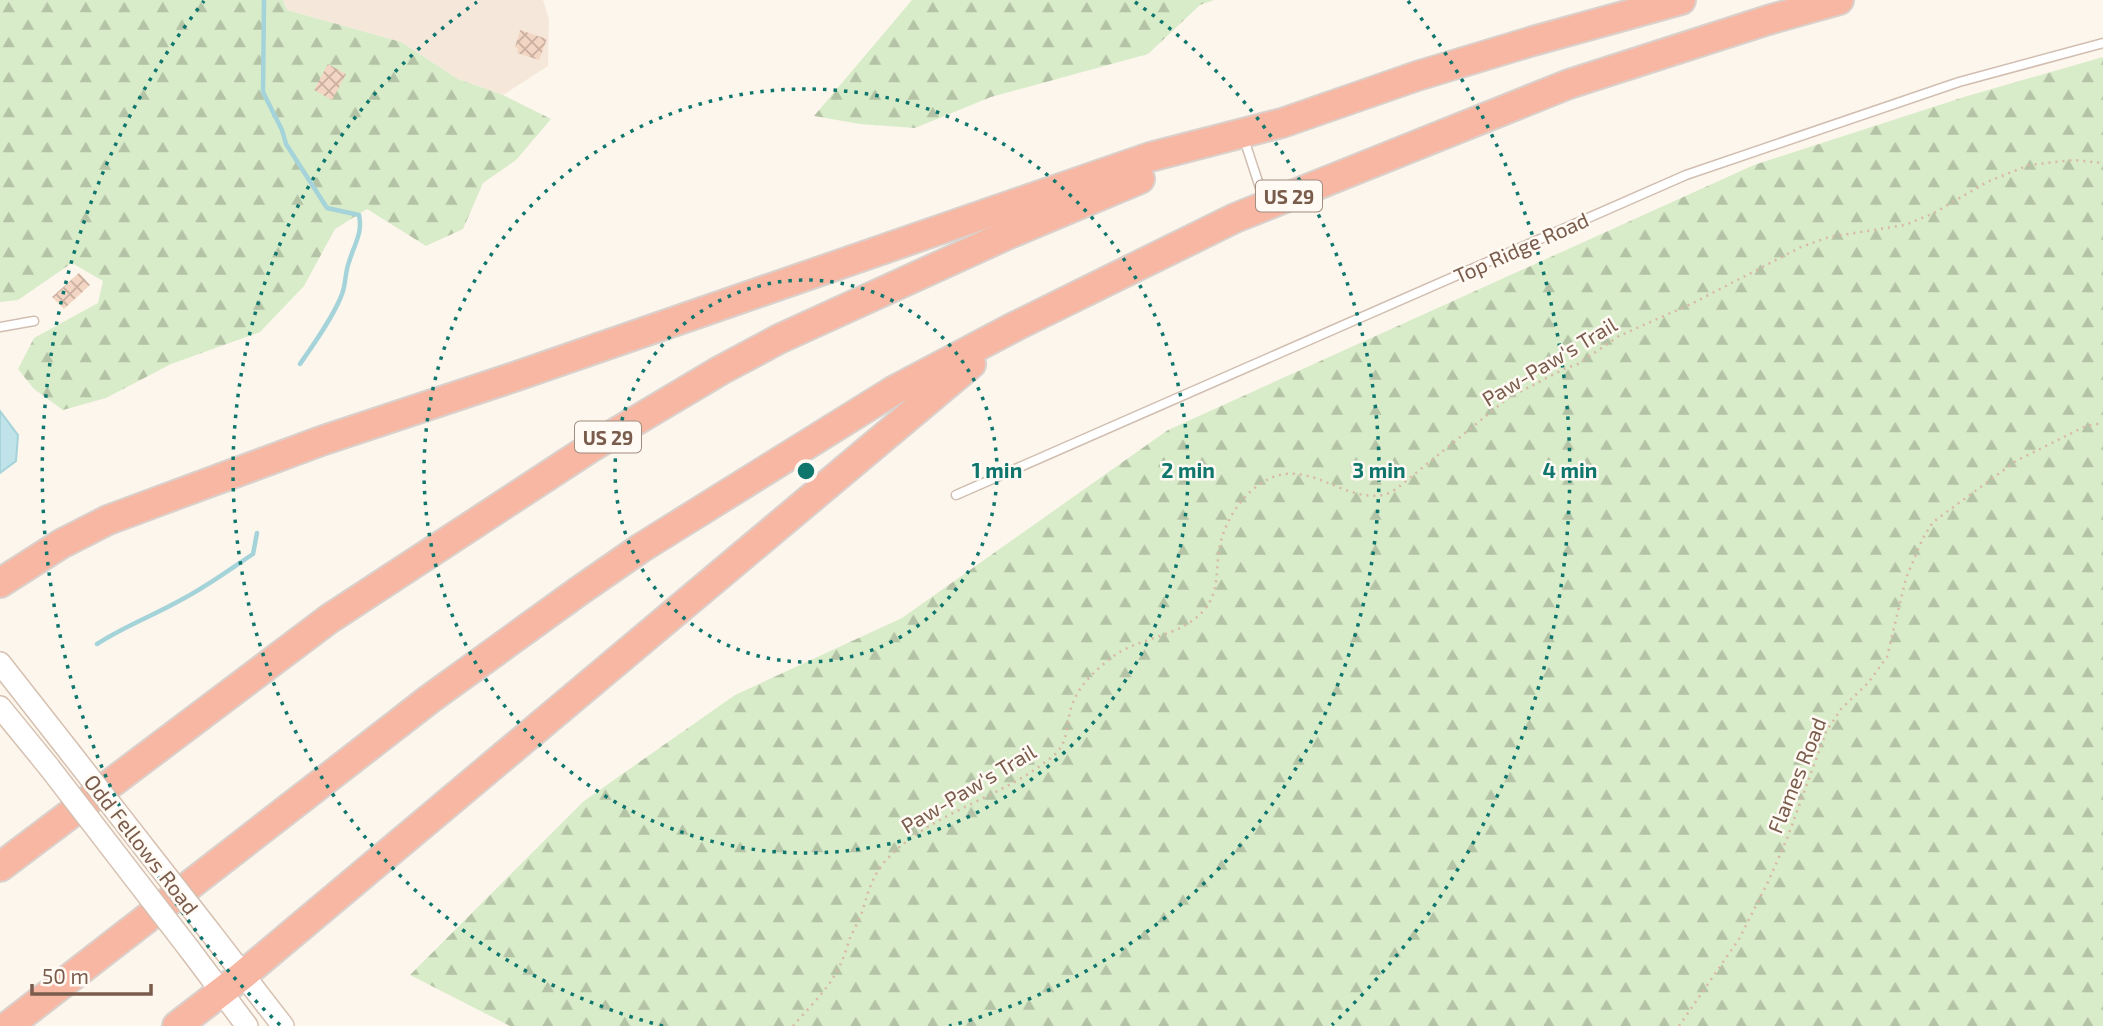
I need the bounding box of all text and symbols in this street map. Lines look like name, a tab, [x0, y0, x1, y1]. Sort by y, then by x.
road number: US 29	[1256, 180, 1322, 212]
street label: Top Ridge Road	[1450, 206, 1592, 288]
street label: Paw-Paw's Trail	[1477, 311, 1621, 411]
road number: US 29	[575, 422, 641, 452]
text: 1 min	[972, 457, 1022, 482]
text: 2 min	[1161, 457, 1215, 482]
text: 3 min	[1352, 457, 1406, 482]
text: 4 min	[1543, 457, 1597, 482]
centre of rings	[794, 459, 818, 483]
street label: Flames Road	[1761, 714, 1831, 836]
street label: Paw-Paw's Trail	[896, 738, 1040, 838]
street label: Odd Fellows Road	[80, 769, 204, 919]
scale bar	[32, 953, 150, 997]
text: 50 m	[42, 963, 89, 988]

